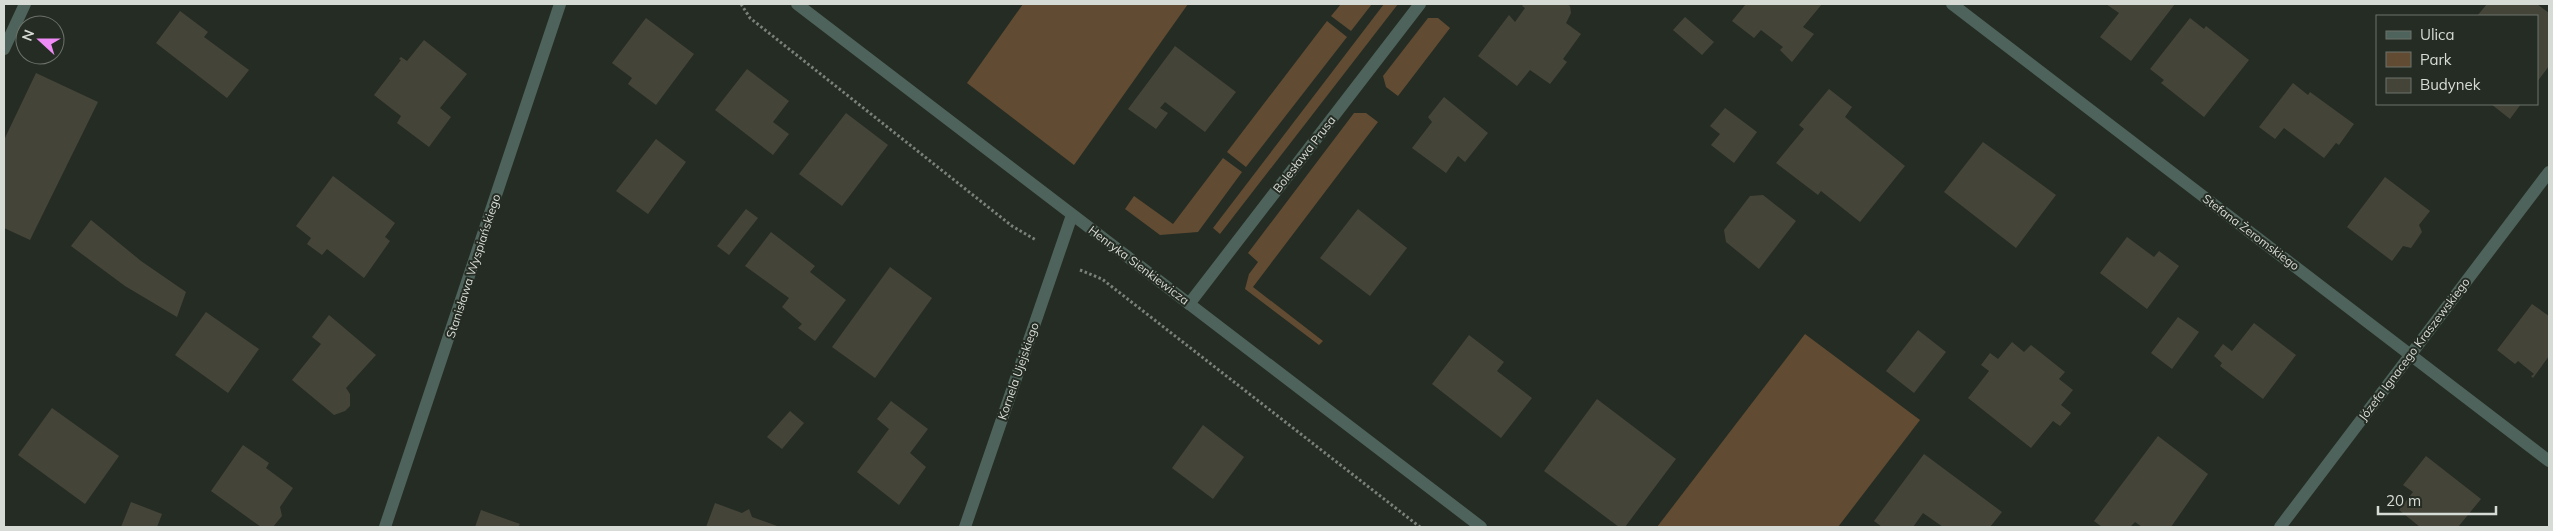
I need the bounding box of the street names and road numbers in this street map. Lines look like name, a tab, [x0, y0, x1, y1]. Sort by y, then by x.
street label: Bolesława Prusa	[1269, 113, 1339, 195]
street label: Stefana Żeromskiego	[2200, 191, 2303, 273]
street label: Stanisława Wyspiańskiego	[443, 192, 503, 340]
street label: Henryka Sienkiewicza	[1086, 222, 1192, 308]
street label: Józefa Ignacego Kraszewskiego	[2355, 274, 2473, 424]
street label: Kornela Ujejskiego	[994, 320, 1042, 422]

